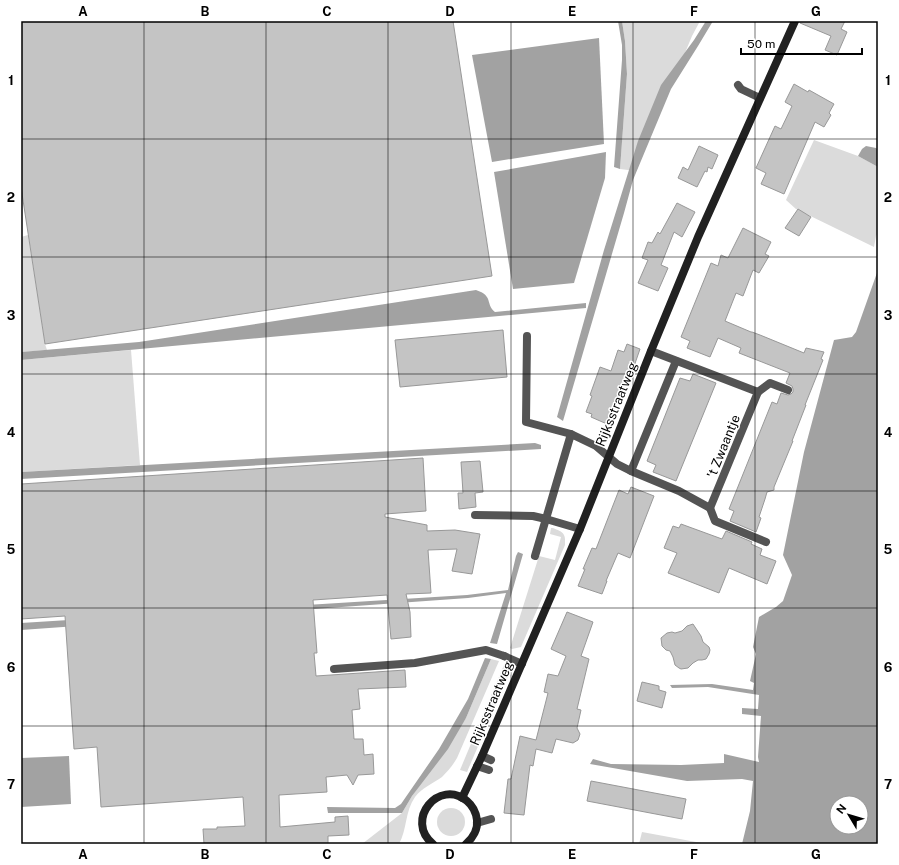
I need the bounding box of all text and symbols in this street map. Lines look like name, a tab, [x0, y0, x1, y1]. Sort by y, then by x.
text: A	[78, 4, 88, 19]
text: B	[201, 4, 210, 19]
text: C	[322, 4, 332, 19]
text: D	[445, 4, 455, 19]
text: E	[568, 4, 576, 19]
text: F	[690, 4, 698, 19]
text: G	[811, 4, 821, 19]
scale bar	[741, 30, 862, 56]
text: 50 m	[747, 37, 775, 51]
text: 1	[8, 73, 14, 88]
text: 1	[885, 73, 891, 88]
text: 2	[7, 190, 15, 205]
text: 2	[884, 190, 892, 205]
text: 3	[7, 308, 16, 323]
text: 3	[884, 308, 893, 323]
street label: Rijksstraatweg	[593, 360, 640, 449]
street label: 't Zwaantje	[704, 412, 743, 480]
text: 4	[7, 425, 16, 440]
text: 4	[884, 425, 893, 440]
text: 5	[7, 542, 16, 557]
text: 5	[884, 542, 893, 557]
street label: Rijksstraatweg	[467, 659, 516, 748]
text: 6	[7, 660, 16, 675]
text: 6	[884, 660, 893, 675]
text: 7	[7, 777, 15, 792]
text: 7	[884, 777, 892, 792]
north arrow	[829, 795, 869, 835]
text: N	[834, 802, 848, 816]
text: A	[78, 847, 88, 862]
text: B	[201, 847, 210, 862]
text: C	[322, 847, 332, 862]
text: D	[445, 847, 455, 862]
text: E	[568, 847, 576, 862]
text: F	[690, 847, 698, 862]
text: G	[811, 847, 821, 862]

